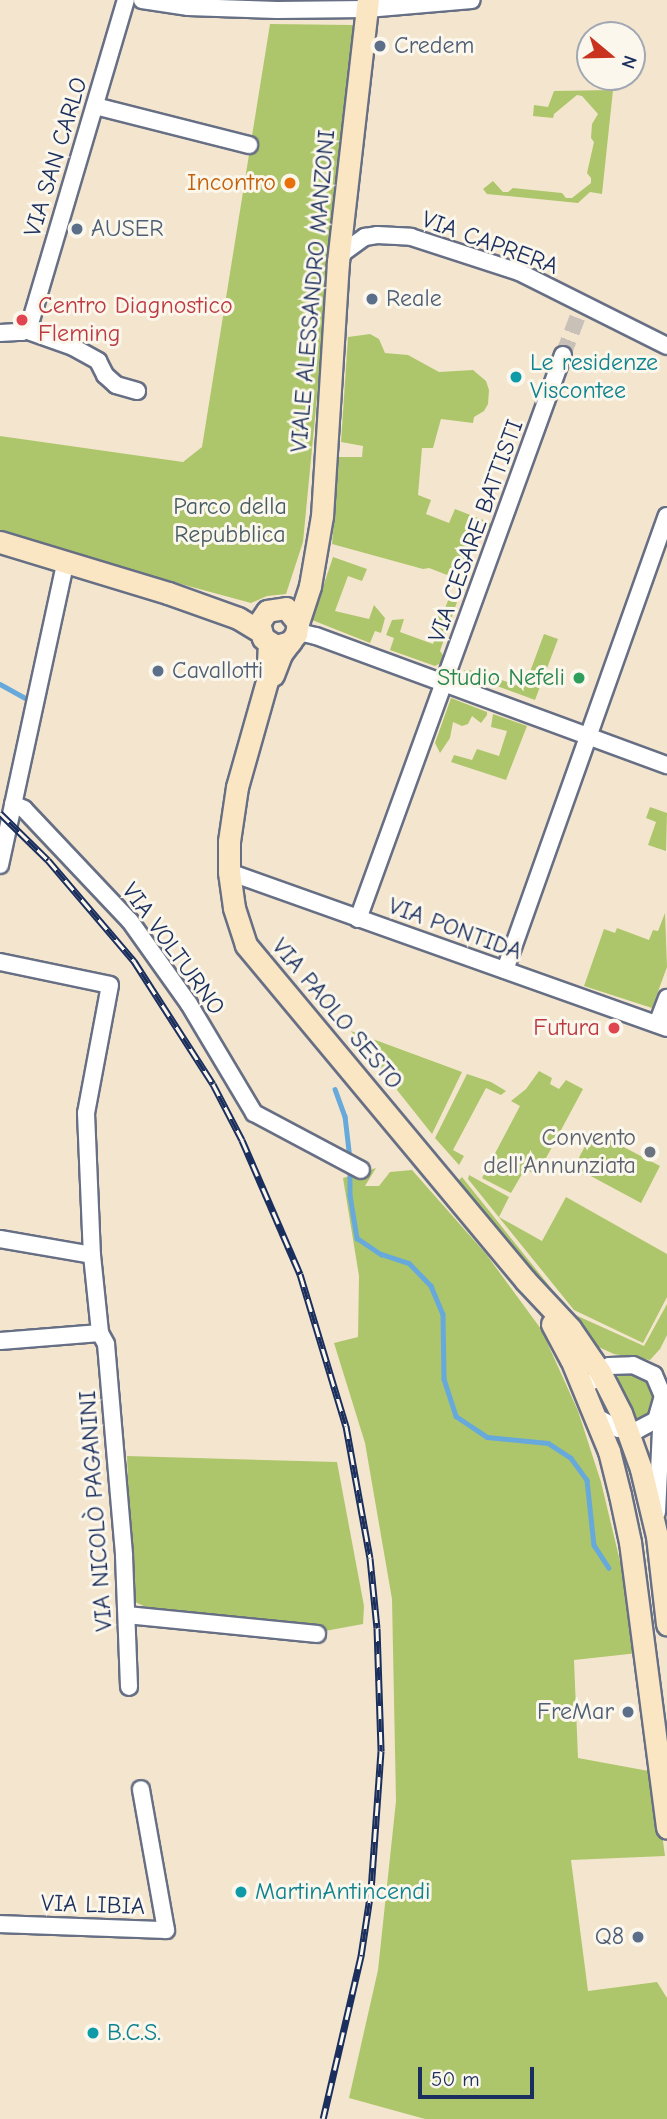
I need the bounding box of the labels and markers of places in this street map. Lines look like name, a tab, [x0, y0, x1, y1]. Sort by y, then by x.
place label: Credem	[394, 32, 474, 60]
marker: Credem	[372, 38, 388, 54]
place label: Incontro	[187, 169, 276, 197]
marker: Incontro	[282, 175, 298, 191]
place label: AUSER	[91, 215, 164, 243]
marker: AUSER	[69, 221, 85, 237]
place label: Reale	[386, 285, 442, 313]
marker: Reale	[364, 291, 380, 307]
place label: Centro Diagnostico Fleming	[38, 292, 233, 348]
marker: Centro Diagnostico Fleming	[12, 310, 32, 330]
place label: Le residenze Viscontee	[530, 349, 658, 405]
marker: Le residenze Viscontee	[508, 369, 524, 385]
place label: Cavallotti	[172, 657, 263, 685]
marker: Cavallotti	[150, 663, 166, 679]
place label: Studio Nefeli	[437, 664, 565, 692]
marker: Studio Nefeli	[571, 670, 587, 686]
place label: Futura	[533, 1014, 600, 1042]
marker: Futura	[606, 1020, 622, 1036]
place label: Convento dell'Annunziata	[483, 1124, 636, 1180]
marker: Convento dell'Annunziata	[642, 1144, 658, 1160]
place label: FreMar	[537, 1698, 614, 1726]
marker: FreMar	[620, 1704, 636, 1720]
place label: MartinAntincendi	[255, 1878, 430, 1906]
marker: MartinAntincendi	[233, 1884, 249, 1900]
place label: Q8	[595, 1923, 624, 1951]
marker: Q8	[630, 1929, 646, 1945]
place label: B.C.S.	[107, 2019, 161, 2047]
marker: B.C.S.	[85, 2025, 101, 2041]

